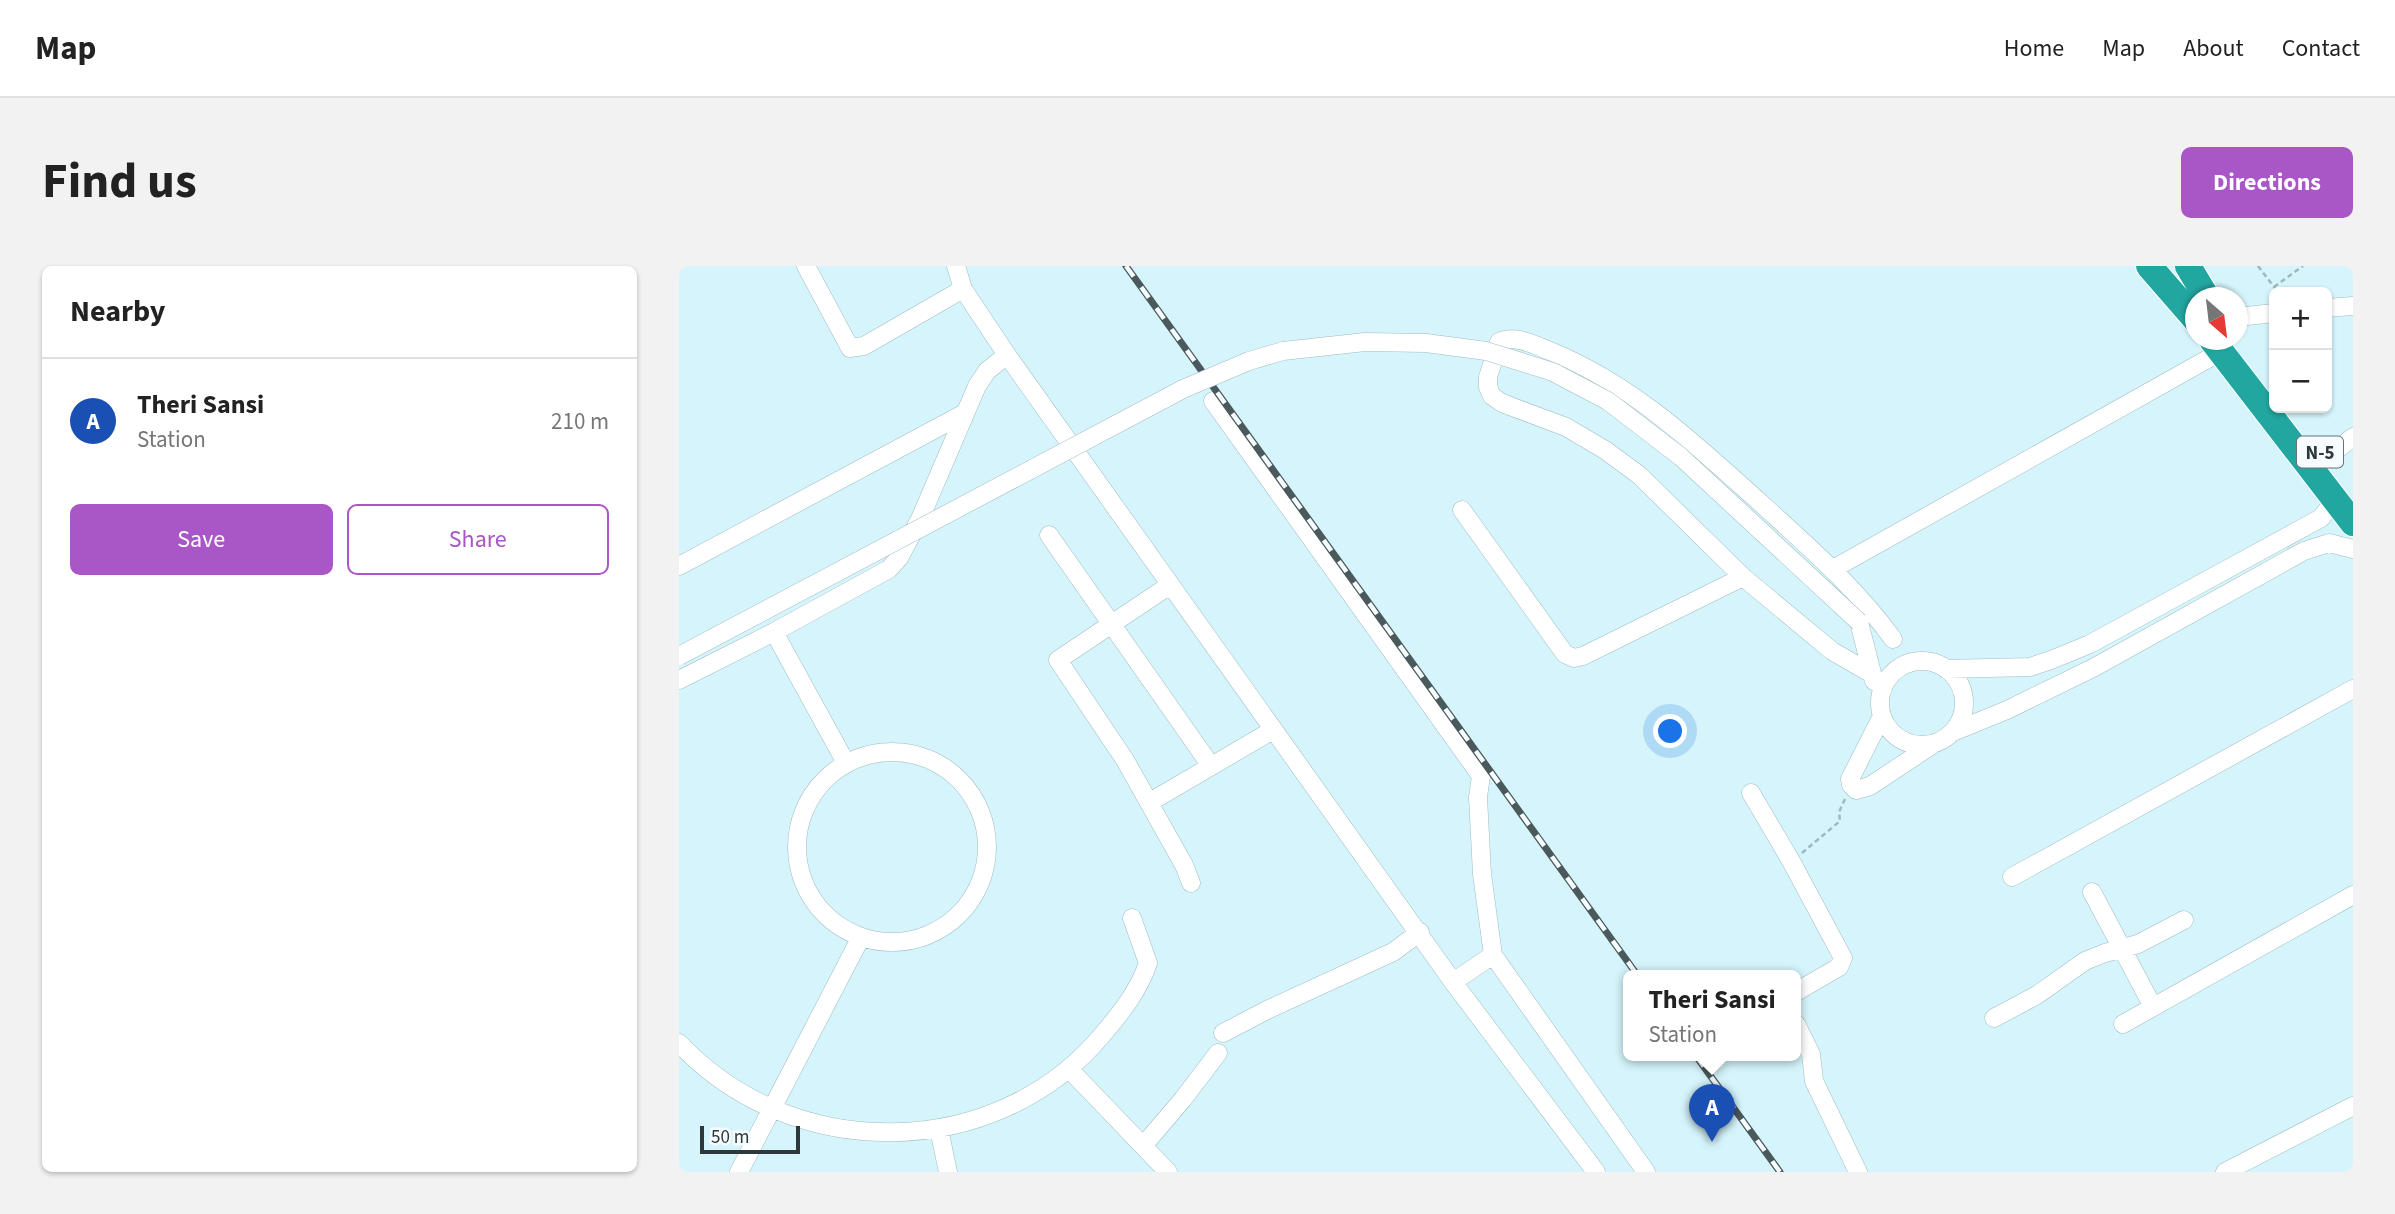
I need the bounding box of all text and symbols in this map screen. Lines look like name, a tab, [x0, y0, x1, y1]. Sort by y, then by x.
text: Map	[35, 25, 96, 72]
text: Home	[2004, 31, 2064, 66]
text: Map	[2102, 31, 2145, 66]
text: About	[2183, 31, 2244, 66]
text: Contact	[2282, 31, 2360, 66]
text: Find us	[42, 147, 197, 217]
button: Directions	[2181, 147, 2353, 218]
north arrow	[2185, 287, 2248, 350]
map controls	[2269, 287, 2332, 413]
button: +	[2269, 287, 2332, 350]
text: Nearby	[70, 290, 165, 333]
button: −	[2269, 350, 2332, 413]
text: Theri Sansi	[137, 386, 264, 423]
text: A	[86, 405, 100, 438]
text: 210 m	[551, 405, 609, 438]
text: Station	[137, 423, 206, 456]
road number: N-5	[2297, 436, 2343, 468]
button: Save	[70, 504, 333, 575]
button: Share	[347, 504, 609, 575]
your location	[1653, 714, 1687, 748]
popup	[1623, 970, 1801, 1061]
text: Theri Sansi	[1648, 981, 1776, 1018]
text: Station	[1648, 1018, 1717, 1051]
pin: A	[1689, 1084, 1735, 1142]
scale bar	[700, 1123, 800, 1155]
text: 50 m	[711, 1124, 749, 1151]

